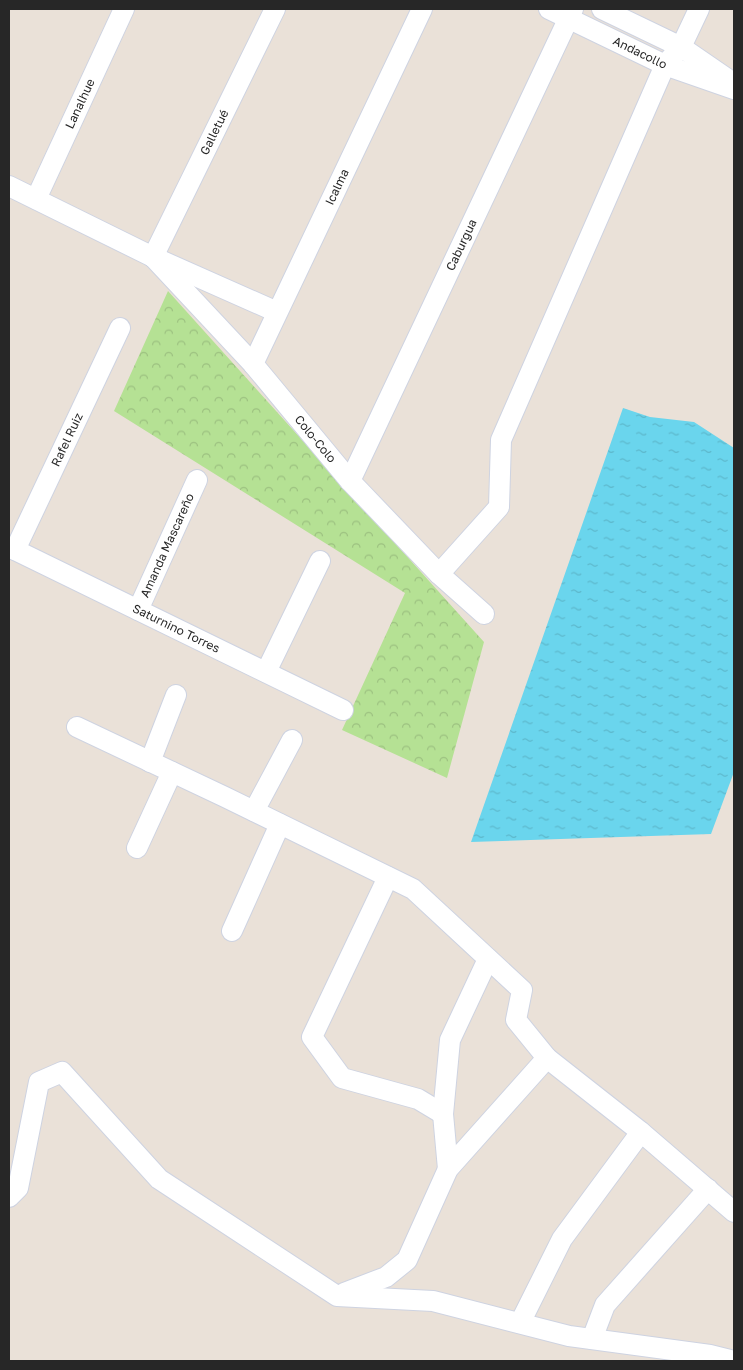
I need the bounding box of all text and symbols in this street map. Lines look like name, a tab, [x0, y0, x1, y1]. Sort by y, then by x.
street label: Andacollo	[611, 33, 670, 72]
street label: Lanalhue	[62, 76, 98, 131]
street label: Galletué	[196, 107, 231, 157]
street label: Icalma	[322, 166, 352, 207]
street label: Caburgua	[442, 216, 480, 273]
street label: Rafel Ruiz	[48, 410, 86, 469]
street label: Colo-Colo	[292, 412, 340, 466]
street label: Amanda Mascareño	[137, 491, 197, 600]
street label: Saturnino Torres	[130, 600, 223, 656]

